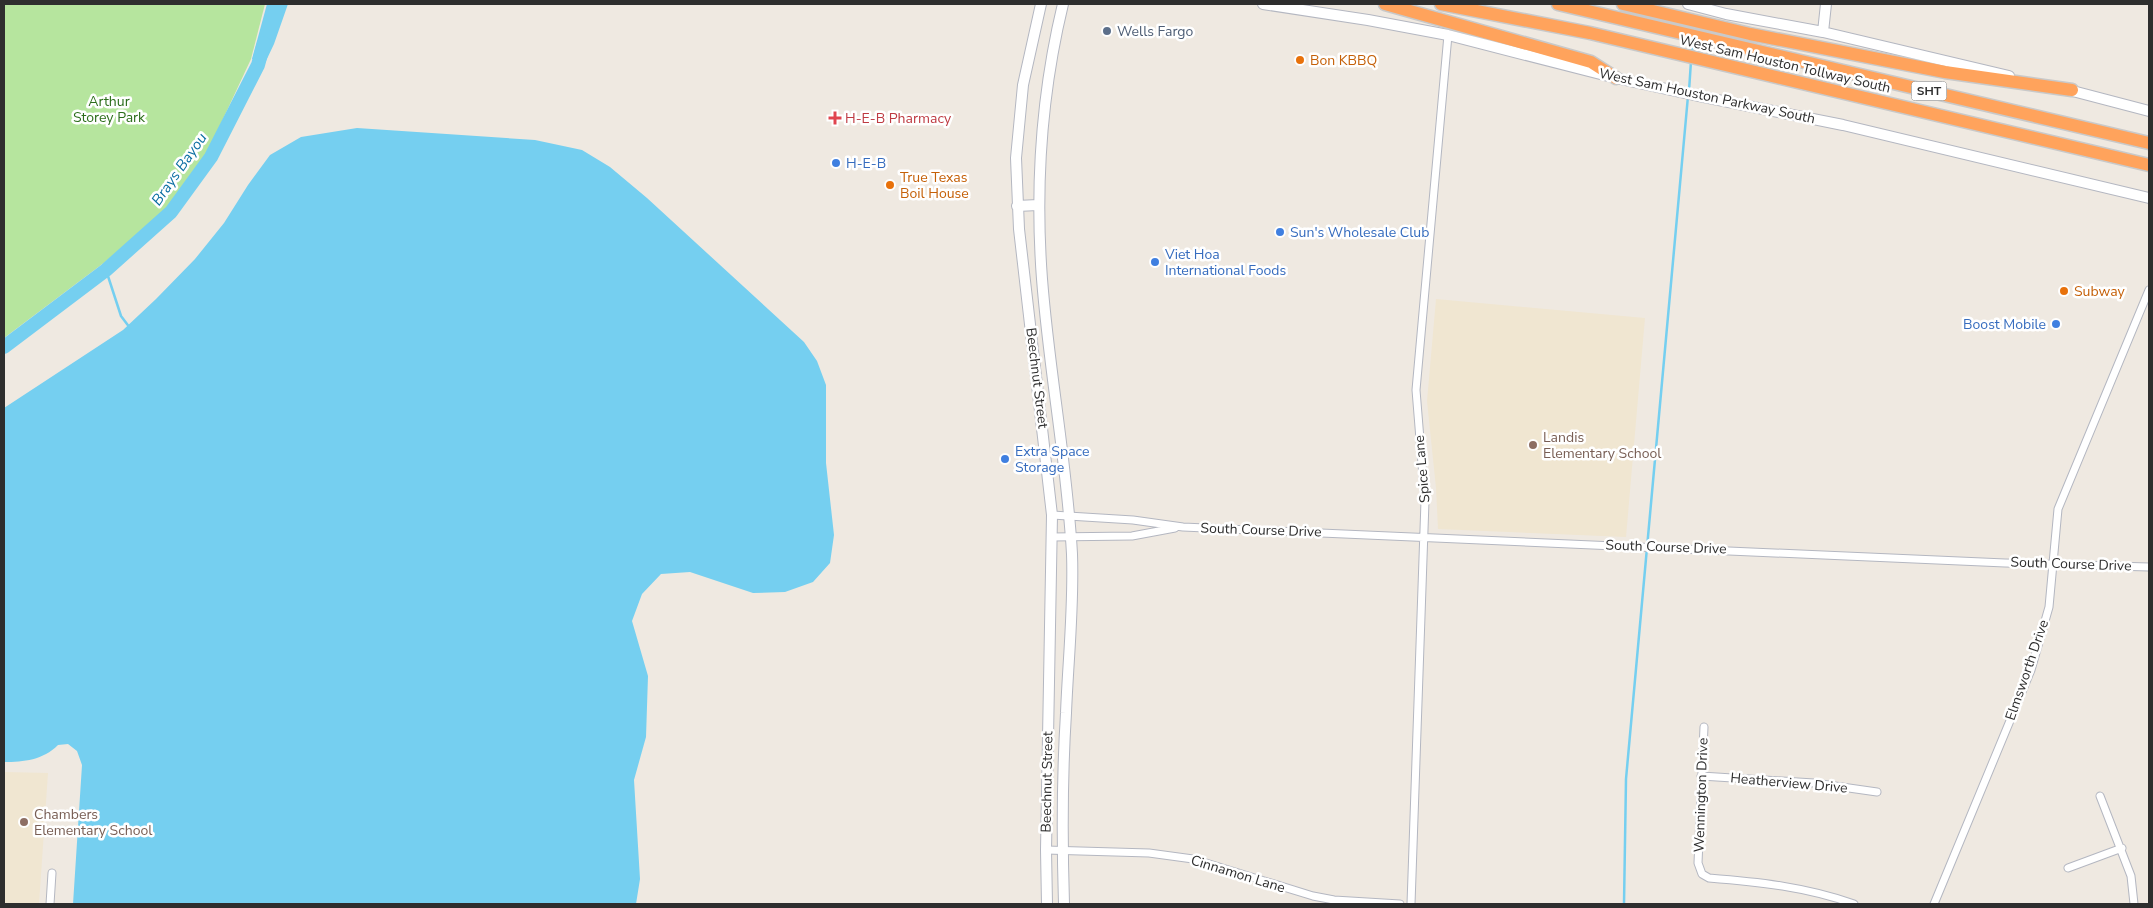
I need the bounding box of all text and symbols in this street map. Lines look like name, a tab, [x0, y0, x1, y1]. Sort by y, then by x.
place label: Wells Fargo	[1117, 22, 1194, 41]
marker: Wells Fargo	[1101, 25, 1113, 37]
street label: West Sam Houston Tollway South	[1678, 30, 1892, 98]
place label: Bon KBBQ	[1310, 51, 1377, 70]
marker: Bon KBBQ	[1294, 54, 1306, 66]
street label: West Sam Houston Parkway South	[1597, 64, 1817, 128]
road number: SHT	[1912, 82, 1946, 100]
park label: Arthur Storey Park	[73, 92, 146, 127]
place label: H-E-B Pharmacy	[845, 109, 952, 128]
marker: H-E-B Pharmacy	[829, 112, 841, 124]
water label: Brays Bayou	[147, 129, 211, 209]
place label: H-E-B	[846, 154, 886, 173]
marker: H-E-B	[830, 157, 842, 169]
place label: True Texas Boil House	[900, 168, 969, 203]
marker: True Texas Boil House	[884, 179, 896, 191]
place label: Sun's Wholesale Club	[1290, 223, 1429, 242]
marker: Sun's Wholesale Club	[1274, 226, 1286, 238]
place label: Viet Hoa International Foods	[1164, 245, 1286, 280]
marker: Viet Hoa International Foods	[1149, 256, 1161, 268]
place label: Subway	[2074, 282, 2126, 301]
marker: Subway	[2058, 285, 2070, 297]
place label: Boost Mobile	[1963, 315, 2046, 334]
marker: Boost Mobile	[2050, 318, 2062, 330]
street label: Beechnut Street	[1021, 327, 1053, 430]
place label: Landis Elementary School	[1543, 428, 1662, 463]
street label: Spice Lane	[1410, 434, 1434, 504]
marker: Landis Elementary School	[1527, 439, 1539, 451]
place label: Extra Space Storage	[1015, 442, 1089, 477]
marker: Extra Space Storage	[999, 453, 1011, 465]
street label: South Course Drive	[1200, 518, 1322, 542]
street label: South Course Drive	[1605, 535, 1727, 559]
street label: South Course Drive	[2010, 552, 2132, 576]
street label: Elmsworth Drive	[2001, 617, 2053, 723]
street label: Beechnut Street	[1037, 731, 1057, 833]
street label: Wennington Drive	[1690, 737, 1712, 853]
street label: Heatherview Drive	[1730, 768, 1848, 798]
place label: Chambers Elementary School	[34, 805, 153, 840]
marker: Chambers Elementary School	[18, 816, 30, 828]
street label: Cinnamon Lane	[1188, 851, 1288, 897]

